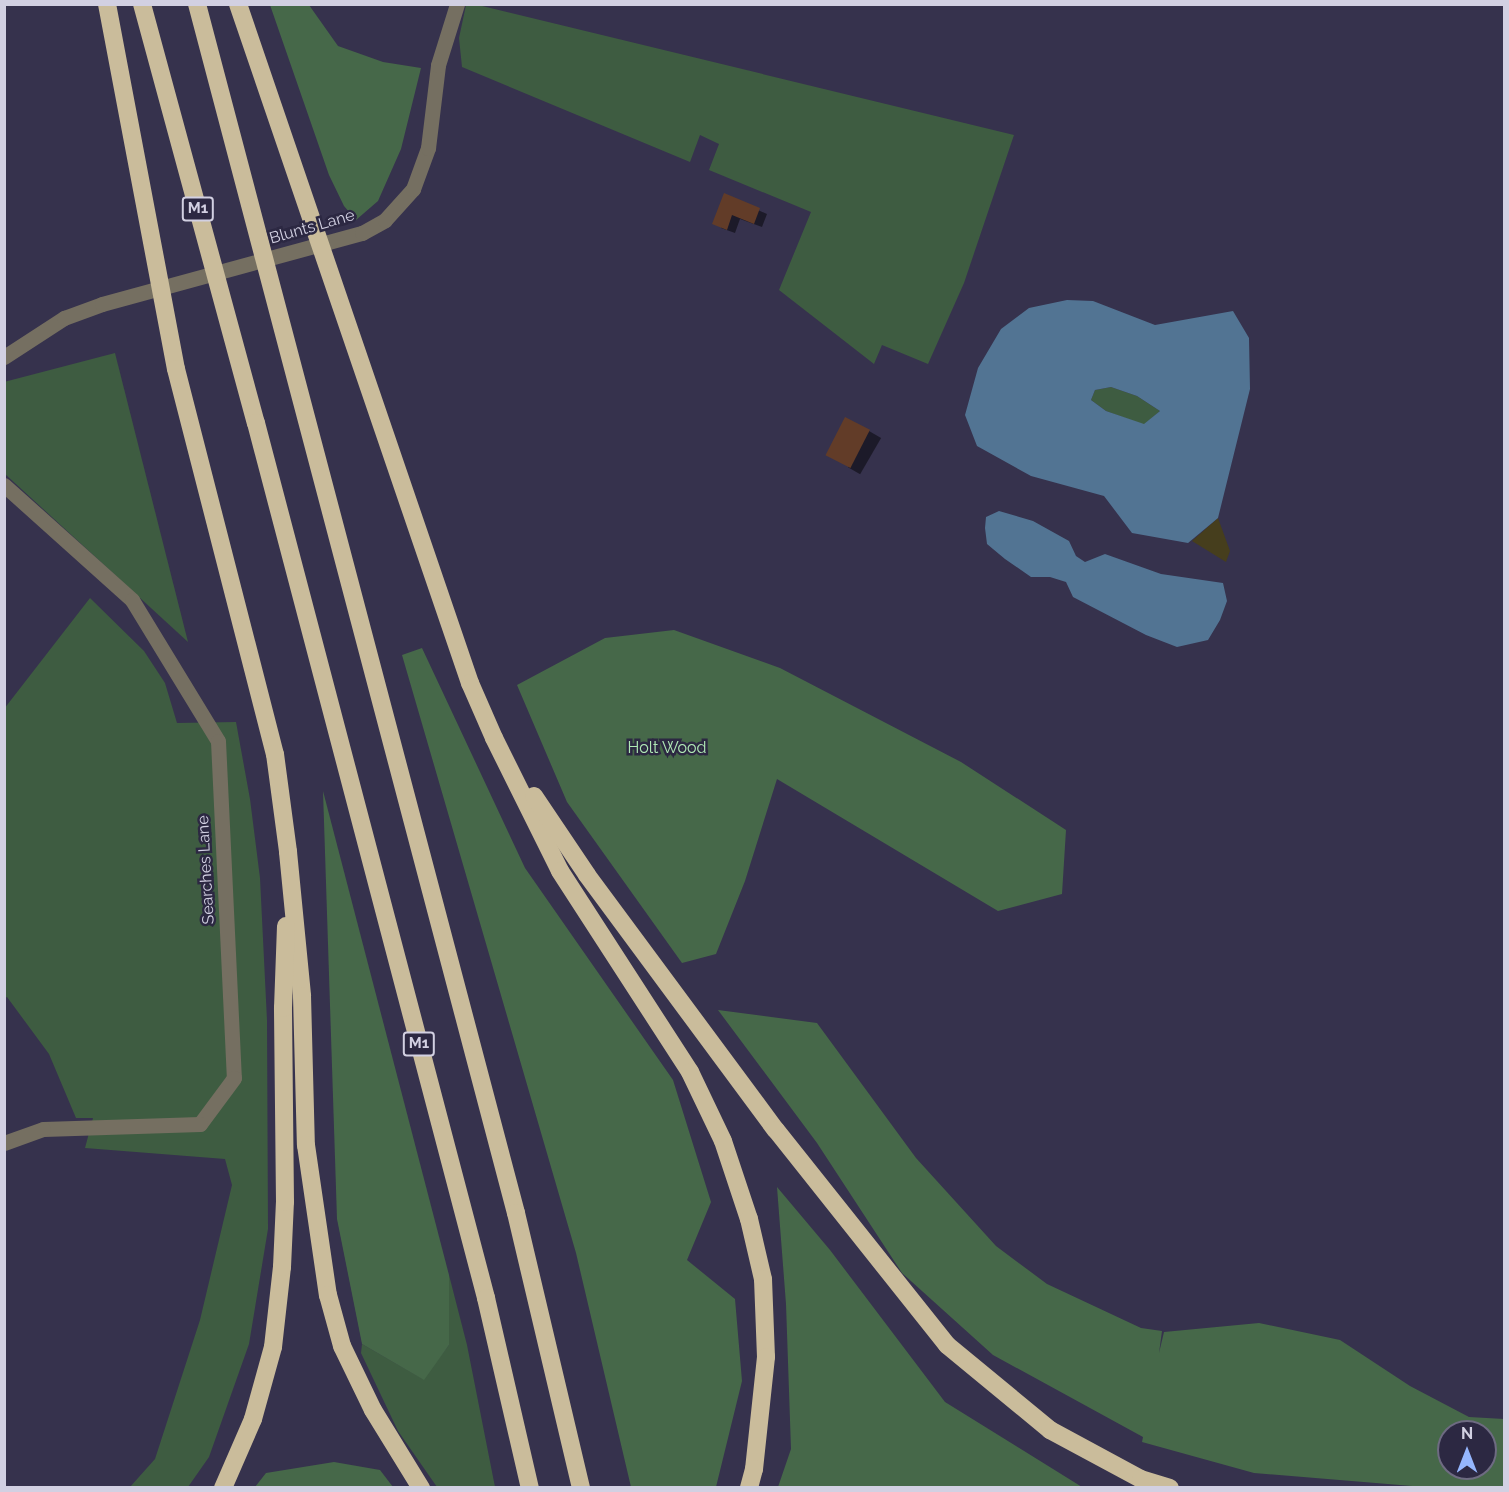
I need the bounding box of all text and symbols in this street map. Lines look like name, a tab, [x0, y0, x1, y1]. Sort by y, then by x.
road number: M1	[182, 197, 214, 221]
street label: Blunts Lane	[267, 206, 357, 248]
park label: Holt Wood	[627, 738, 707, 758]
street label: Searches Lane	[194, 815, 218, 925]
road number: M1	[402, 1032, 436, 1056]
north arrow	[1437, 1420, 1497, 1480]
text: N	[1461, 1424, 1473, 1443]

